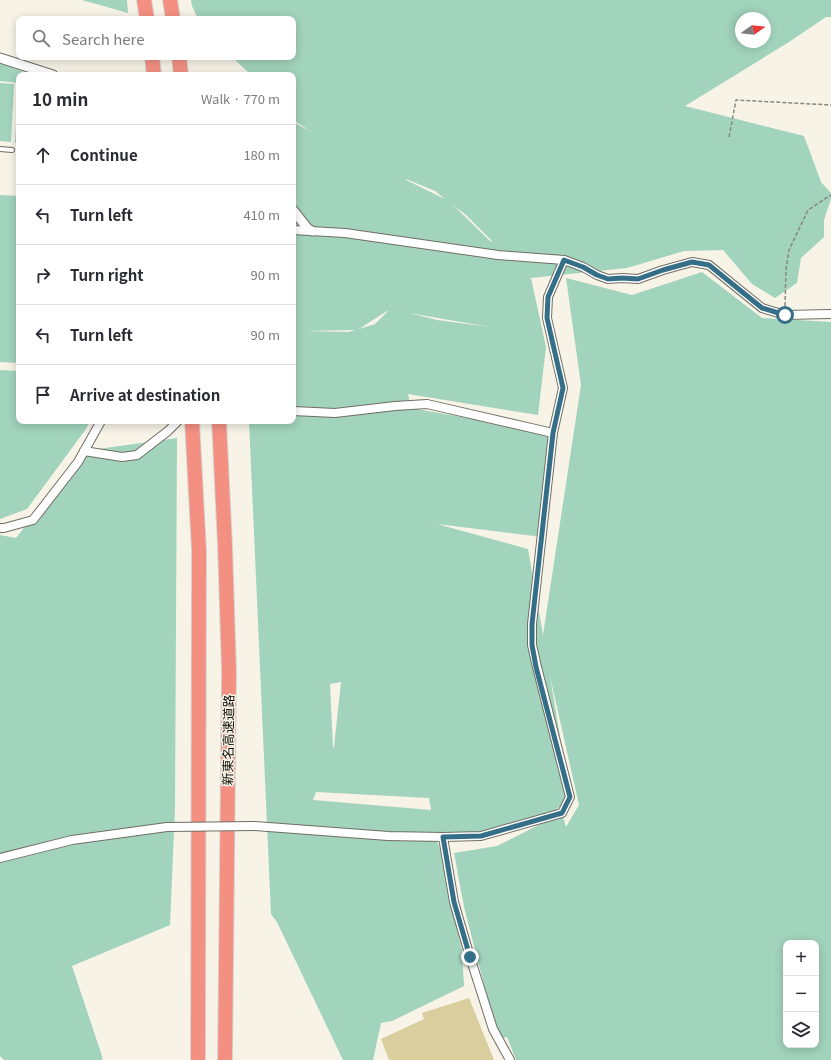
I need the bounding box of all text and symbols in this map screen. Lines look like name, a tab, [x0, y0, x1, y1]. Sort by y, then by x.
north arrow	[735, 12, 771, 48]
search box	[16, 16, 296, 60]
icon: search	[30, 27, 52, 49]
text: Search here	[62, 28, 144, 49]
text: 10 min	[32, 86, 88, 111]
text: Walk · 770 m	[201, 89, 280, 108]
icon: ahead	[32, 144, 54, 166]
text: Continue	[70, 144, 138, 165]
text: 180 m	[243, 145, 280, 164]
icon: left	[32, 204, 54, 226]
text: Turn left	[70, 204, 133, 225]
text: 410 m	[243, 205, 280, 224]
icon: right	[32, 264, 54, 286]
text: Turn right	[70, 264, 144, 285]
text: 90 m	[251, 265, 280, 284]
route start	[776, 306, 794, 324]
icon: left	[32, 324, 54, 346]
text: Turn left	[70, 324, 133, 345]
text: 90 m	[251, 325, 280, 344]
icon: arrive	[32, 384, 54, 406]
text: Arrive at destination	[70, 384, 220, 405]
street label: 新東名高速道路	[217, 694, 238, 786]
map controls	[783, 940, 819, 1048]
button: +	[783, 940, 819, 976]
route end	[461, 948, 479, 966]
button: −	[783, 976, 819, 1012]
button: layers	[783, 1012, 819, 1048]

